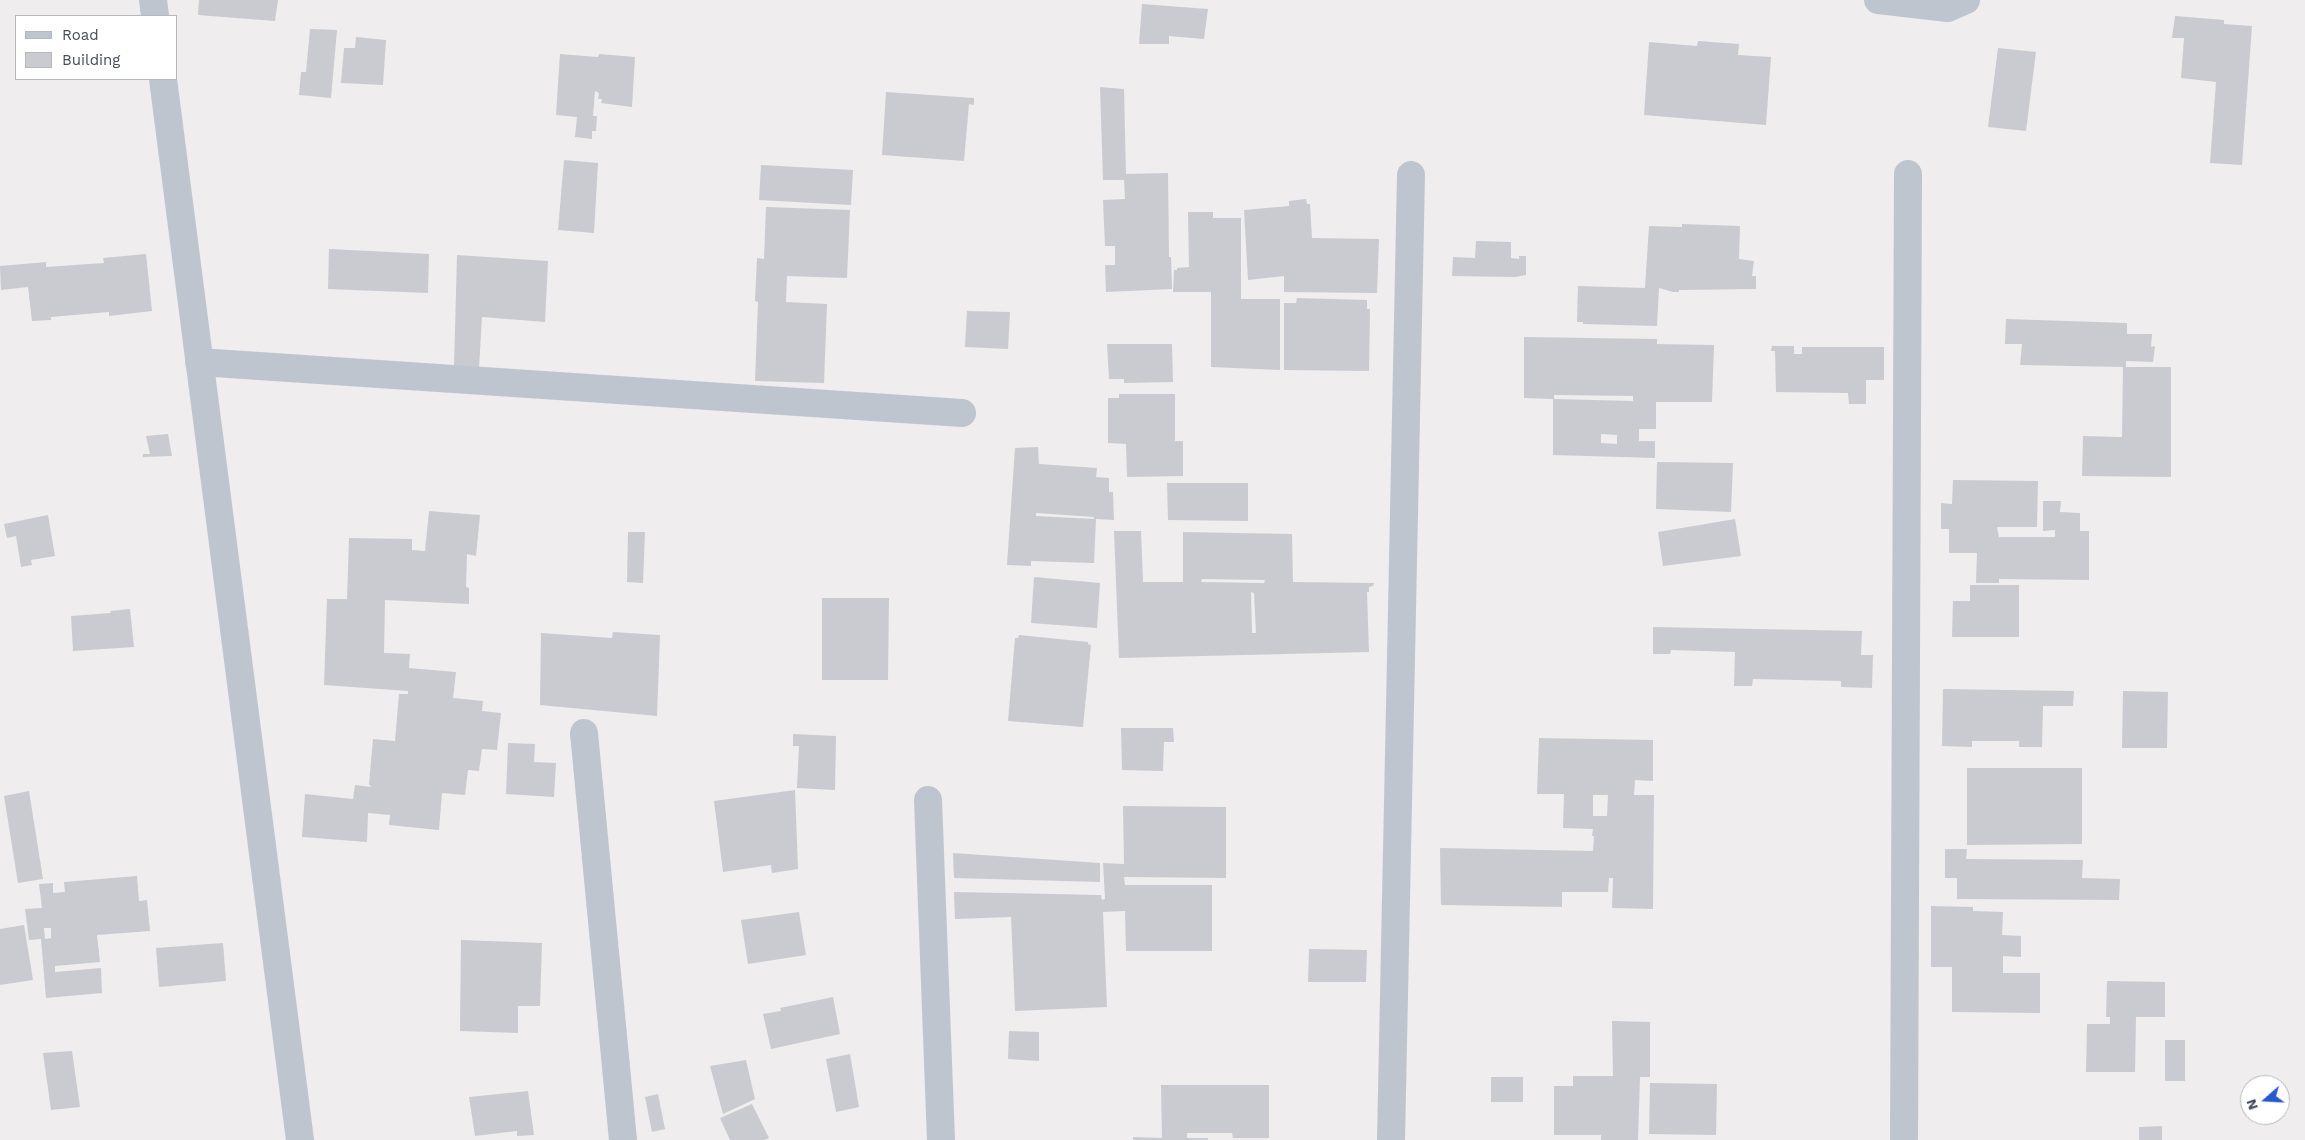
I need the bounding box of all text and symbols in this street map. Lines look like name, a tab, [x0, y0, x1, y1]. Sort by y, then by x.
legend	[15, 15, 178, 80]
text: Road	[62, 26, 99, 44]
text: Building	[62, 51, 120, 69]
north arrow	[2240, 1075, 2290, 1125]
text: N	[2243, 1097, 2261, 1112]

